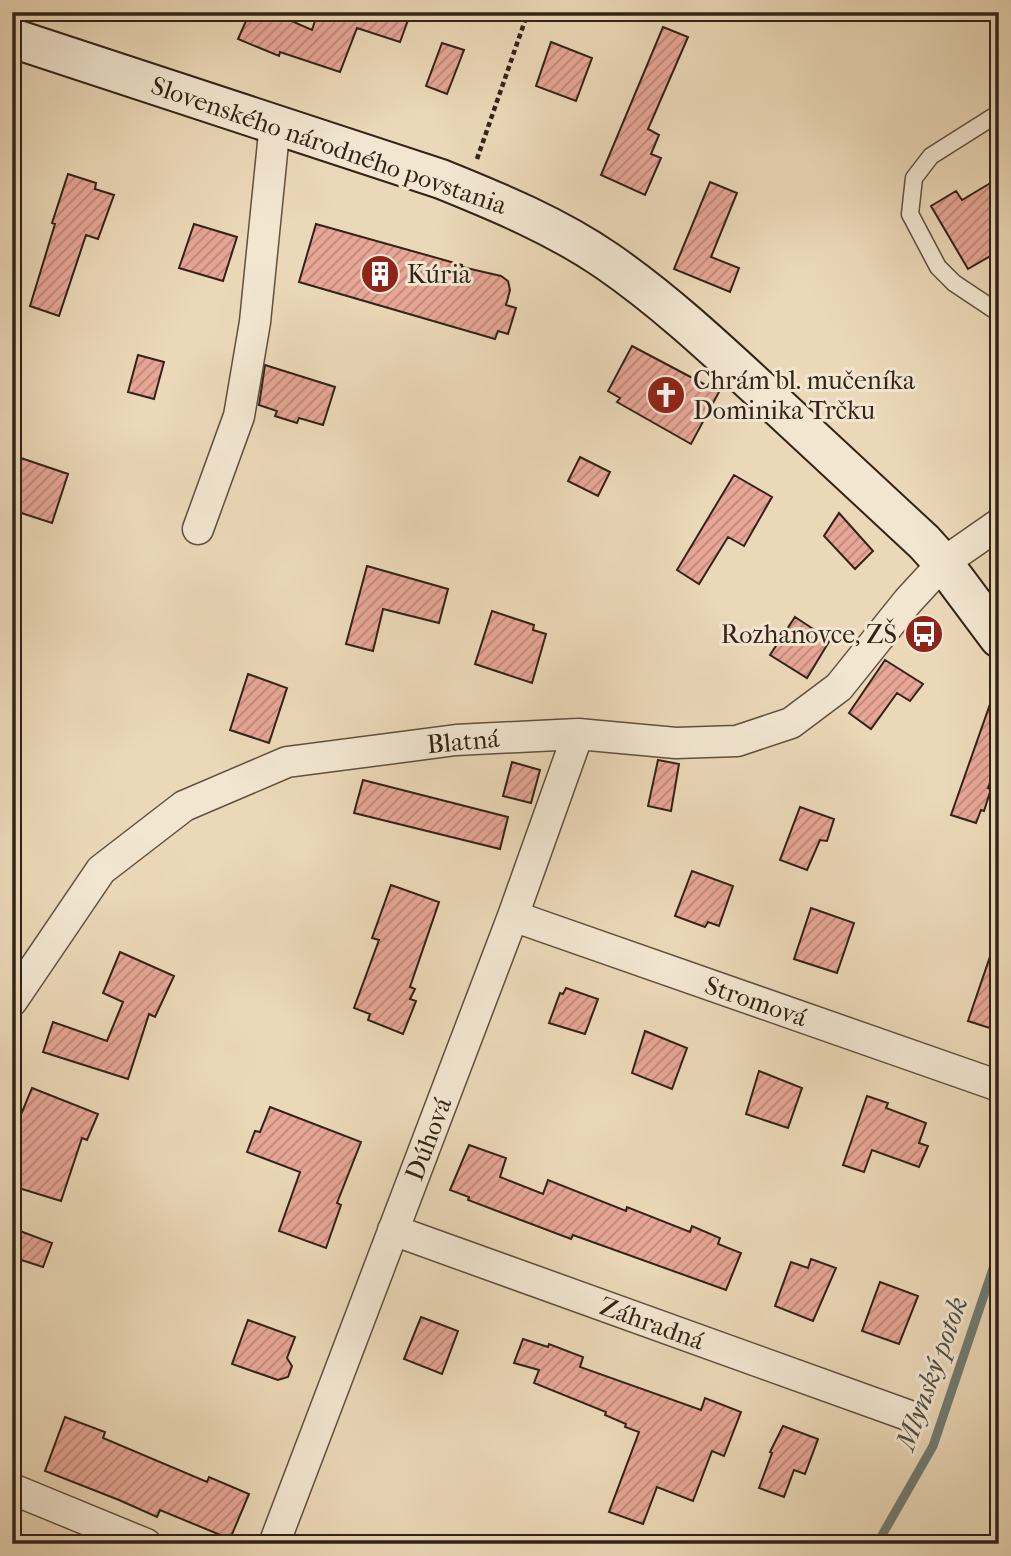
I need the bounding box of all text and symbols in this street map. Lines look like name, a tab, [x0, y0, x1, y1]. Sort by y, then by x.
street label: Slovenského národného povstania	[147, 70, 512, 221]
building icon: Kúria	[359, 253, 401, 295]
place label: Kúria	[407, 259, 472, 290]
place label: Chrám bl. mučeníka Dominika Trčku	[693, 365, 916, 426]
church icon: Chrám bl. mučeníka Dominika Trčku	[645, 374, 687, 416]
bus stop icon: Rozhanovce, ZŠ	[903, 613, 945, 655]
place label: Rozhanovce, ZŠ	[721, 618, 897, 650]
street label: Blatná	[426, 723, 501, 760]
street label: Stromová	[701, 970, 812, 1034]
street label: Dúhová	[398, 1092, 459, 1185]
street label: Záhradná	[596, 1290, 709, 1357]
water label: Mlynský potok	[888, 1292, 975, 1456]

